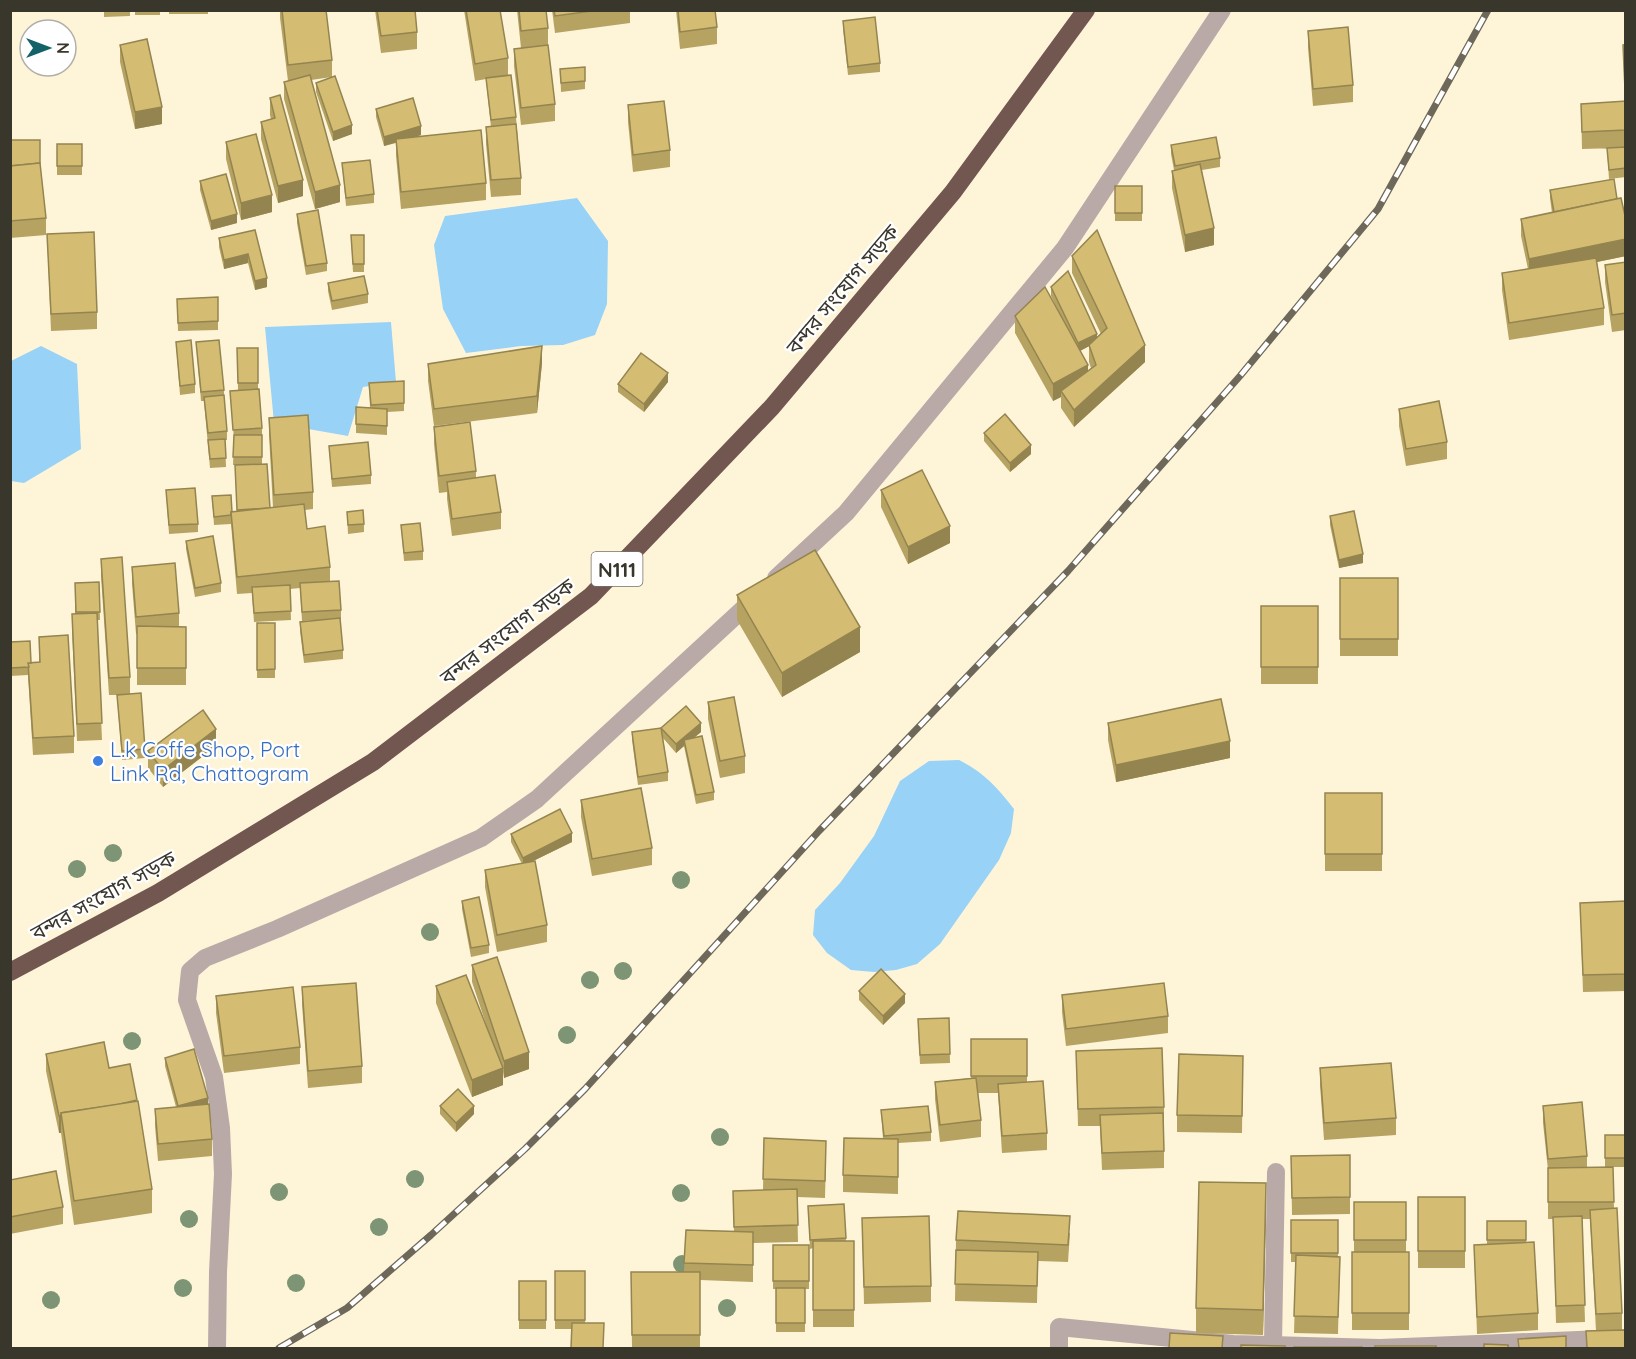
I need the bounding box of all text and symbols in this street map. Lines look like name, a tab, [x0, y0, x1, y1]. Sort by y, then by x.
north arrow	[18, 18, 78, 78]
text: N	[53, 42, 73, 54]
street label: বন্দর সংযোগ সড়ক	[779, 218, 905, 360]
road number: N111	[592, 552, 642, 586]
street label: বন্দর সংযোগ সড়ক	[434, 571, 580, 691]
place label: L.k Coffe Shop, Port Link Rd, Chattogram	[110, 736, 309, 786]
marker: L.k Coffe Shop, Port Link Rd, Chattogram	[91, 754, 105, 768]
street label: বন্দর সংযোগ সড়ক	[25, 844, 181, 946]

